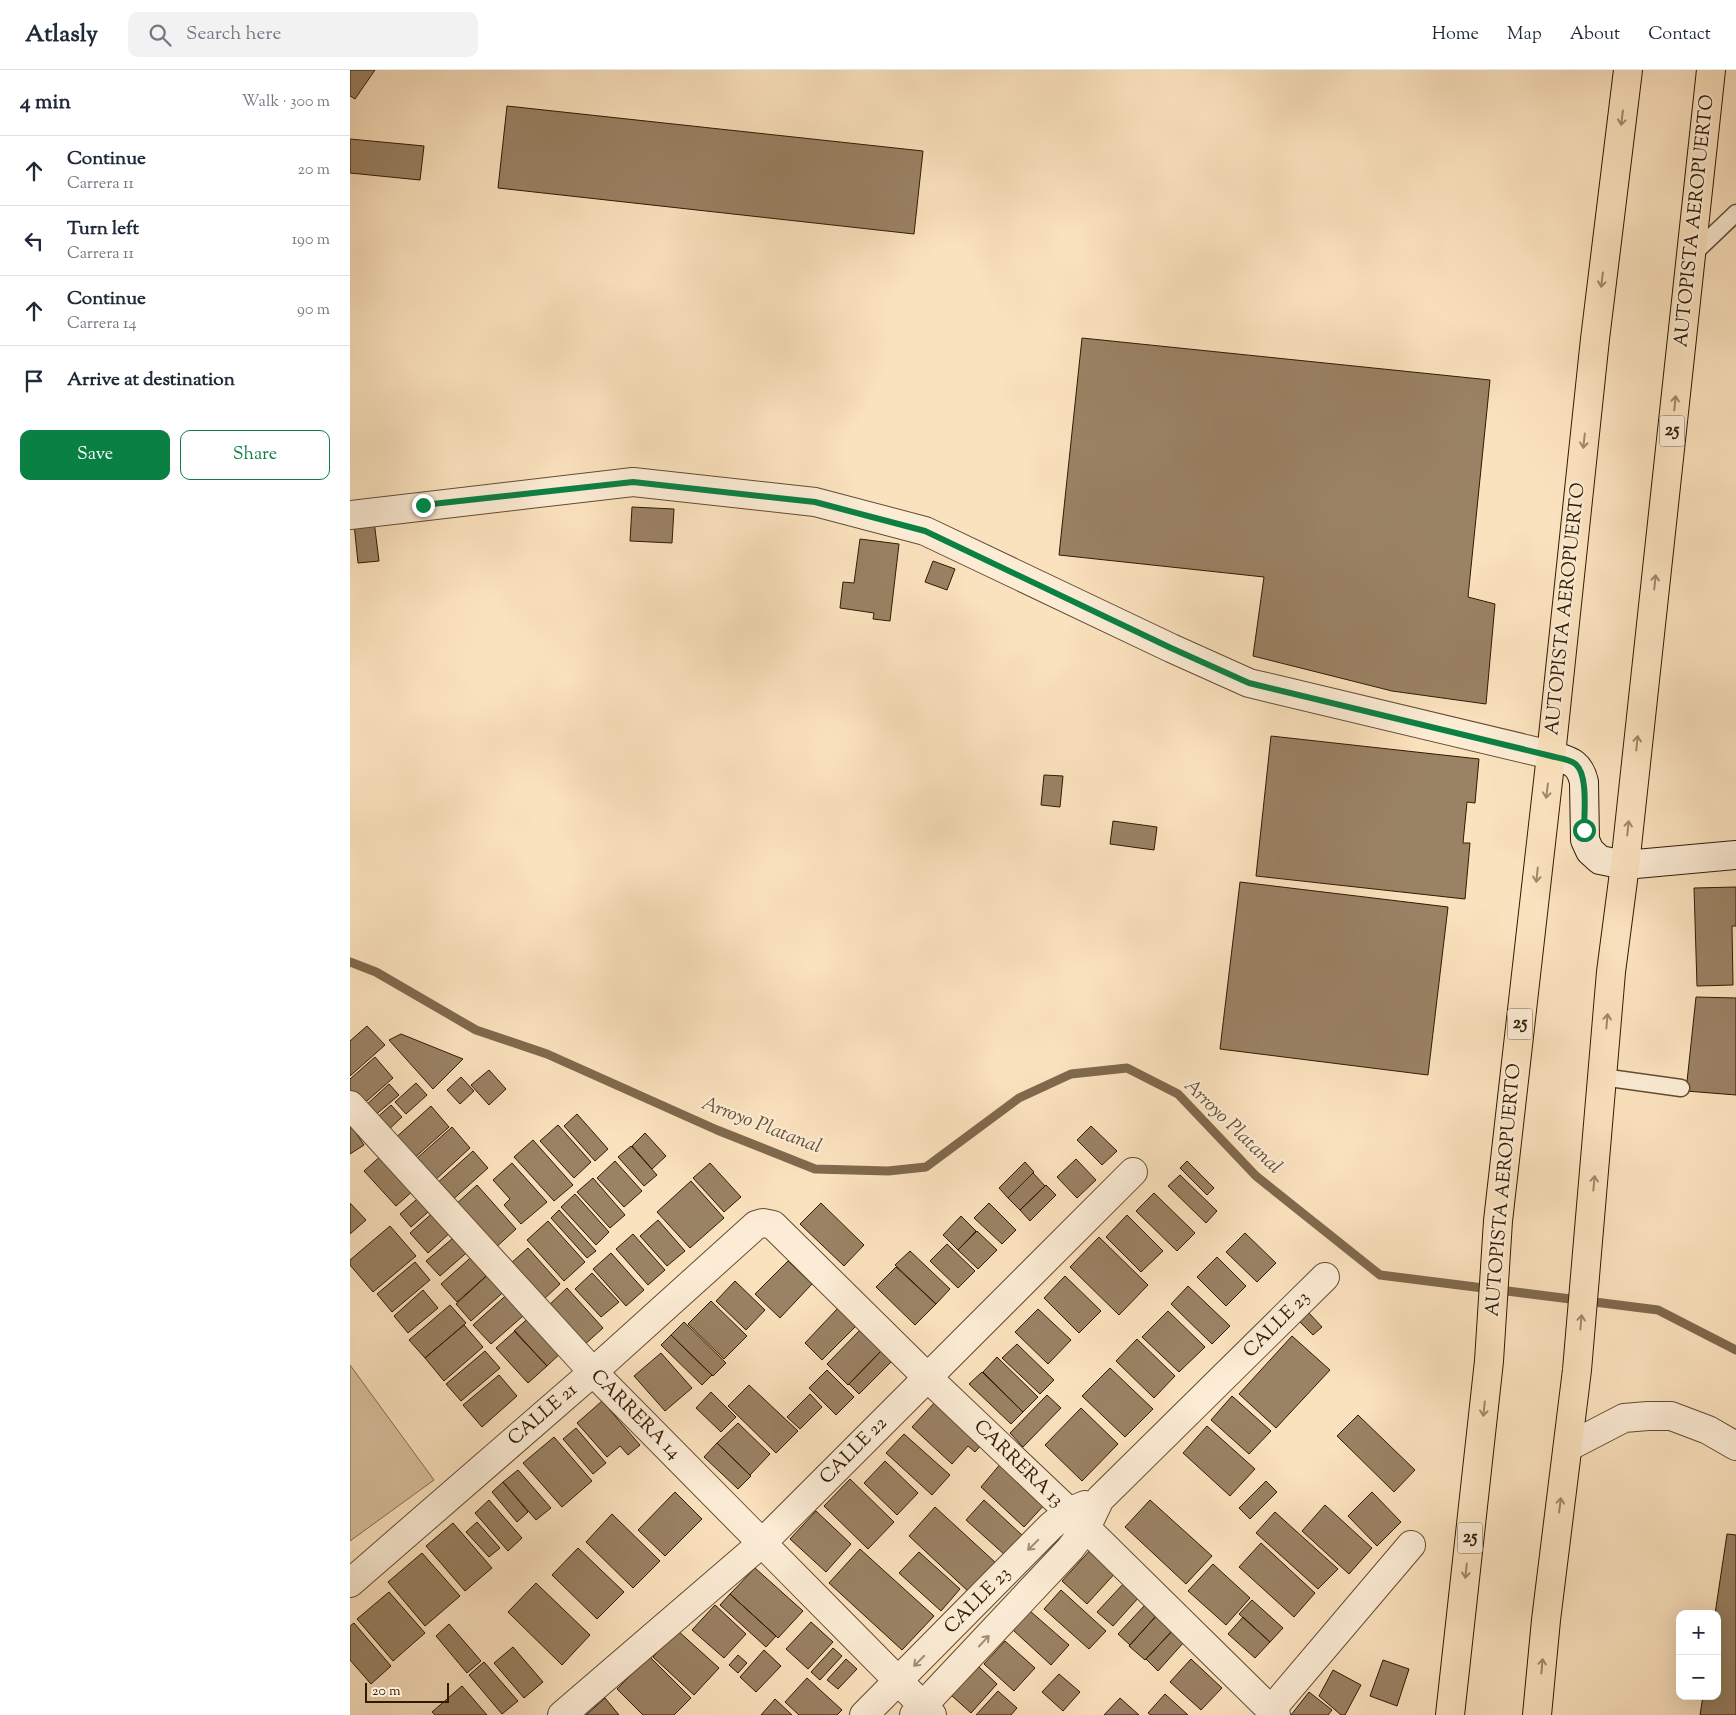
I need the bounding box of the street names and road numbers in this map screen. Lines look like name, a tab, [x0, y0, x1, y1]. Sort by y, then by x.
street label: AUTOPISTA AEROPUERTO	[1668, 93, 1722, 349]
road number: 25	[1660, 416, 1684, 446]
street label: AUTOPISTA AEROPUERTO	[1539, 481, 1593, 737]
road number: 25	[1508, 1009, 1532, 1040]
street label: AUTOPISTA AEROPUERTO	[1479, 1062, 1529, 1318]
street label: CALLE 23	[1237, 1285, 1317, 1365]
street label: CARRERA 14	[584, 1364, 687, 1467]
street label: CALLE 21	[503, 1377, 584, 1453]
street label: CALLE 22	[814, 1411, 894, 1491]
street label: CARRERA 13	[967, 1414, 1069, 1514]
road number: 25	[1458, 1522, 1482, 1554]
street label: CALLE 23	[938, 1561, 1018, 1641]

